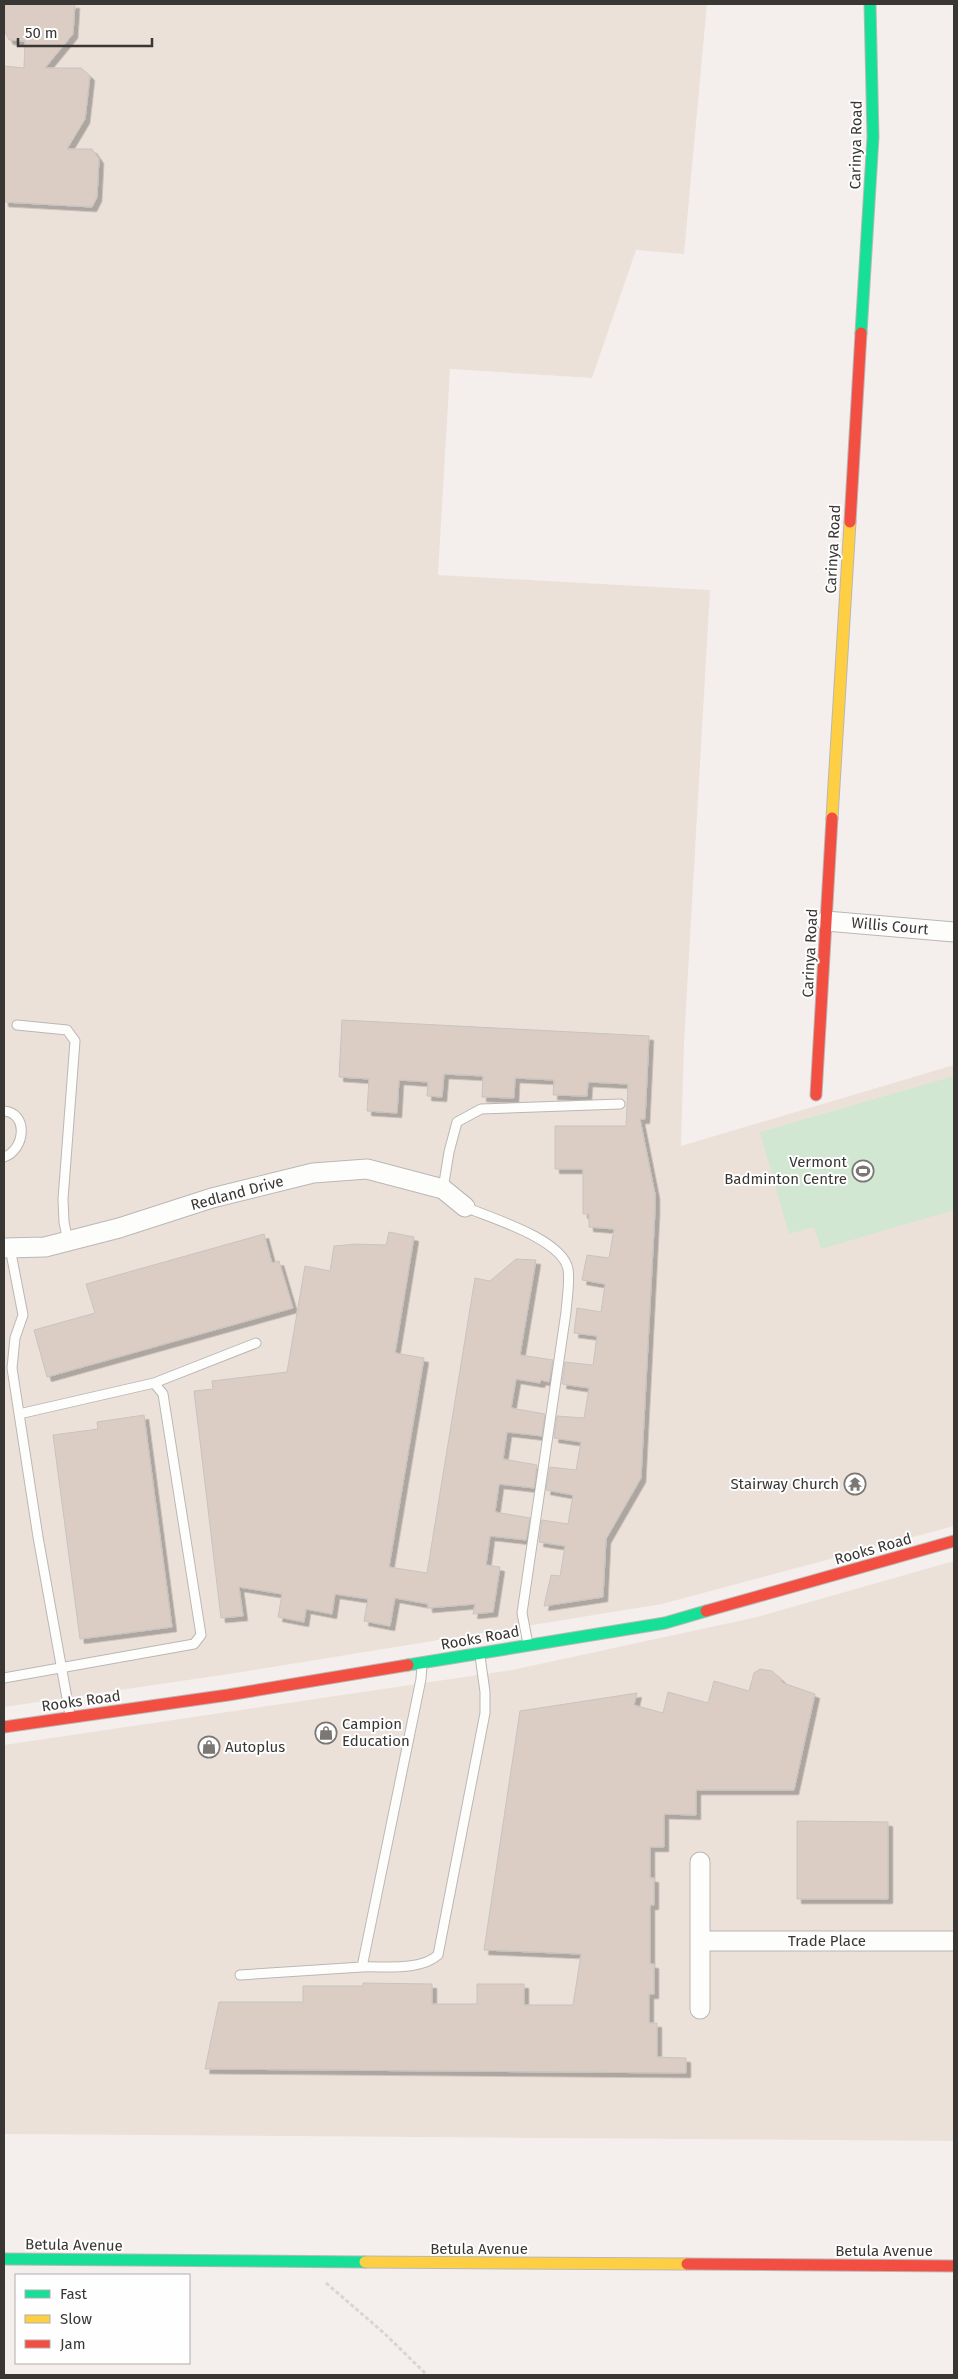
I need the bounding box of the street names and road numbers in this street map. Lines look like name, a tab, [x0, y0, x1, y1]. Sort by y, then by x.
street label: Carinya Road	[846, 100, 866, 190]
street label: Carinya Road	[822, 504, 844, 594]
street label: Carinya Road	[799, 908, 821, 998]
street label: Willis Court	[851, 914, 930, 938]
street label: Redland Drive	[189, 1172, 285, 1214]
street label: Rooks Road	[832, 1529, 914, 1569]
street label: Rooks Road	[439, 1622, 521, 1654]
street label: Rooks Road	[40, 1687, 122, 1715]
street label: Trade Place	[788, 1932, 866, 1950]
street label: Betula Avenue	[25, 2235, 123, 2255]
street label: Betula Avenue	[430, 2240, 528, 2258]
street label: Betula Avenue	[835, 2242, 933, 2260]

